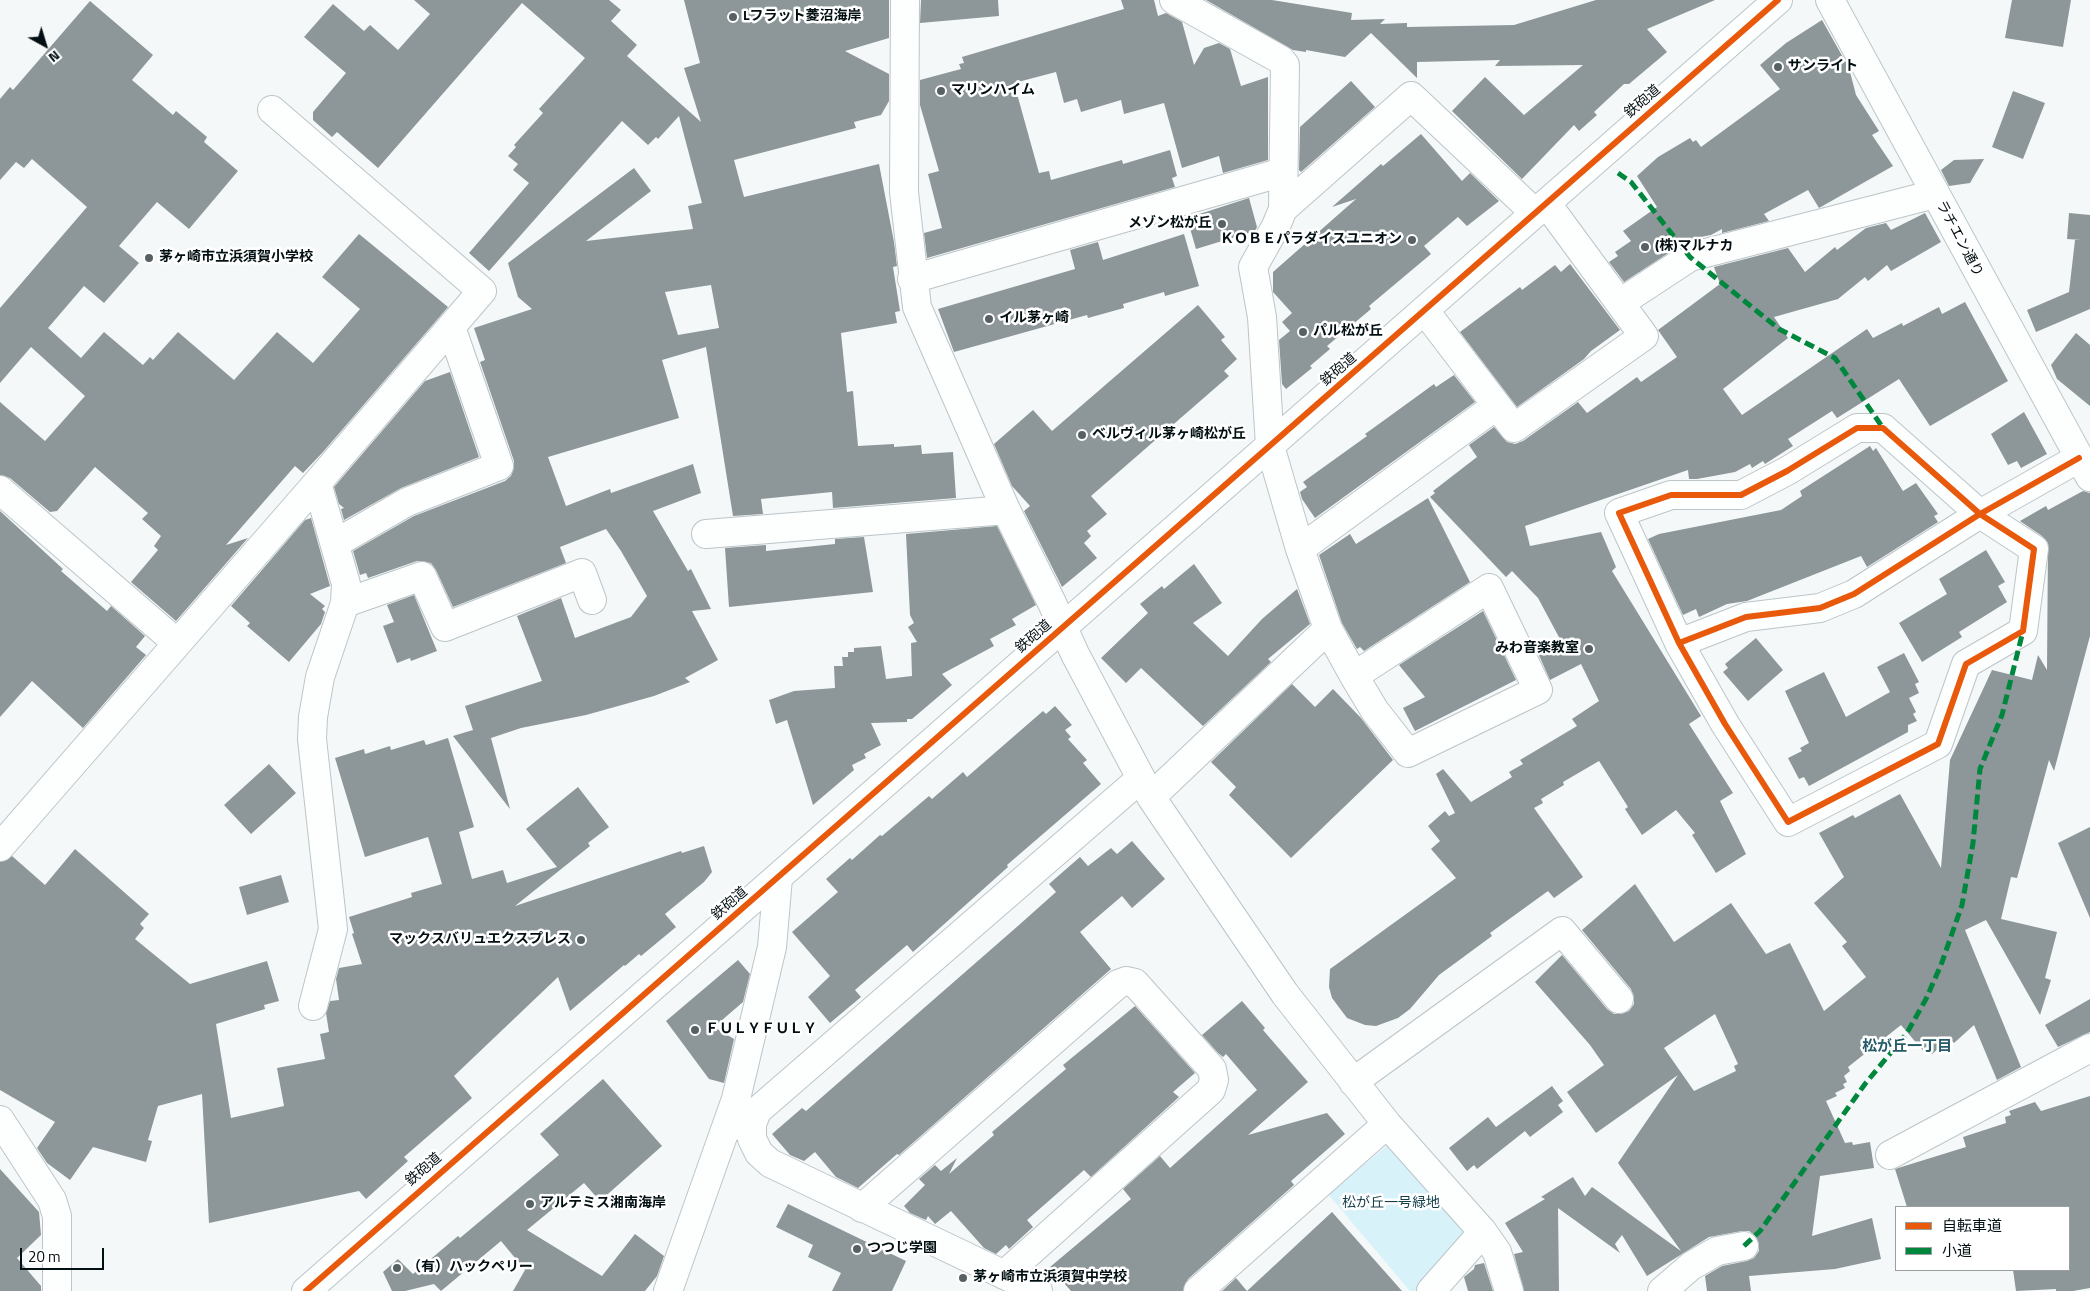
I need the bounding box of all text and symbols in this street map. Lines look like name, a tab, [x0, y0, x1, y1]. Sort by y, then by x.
place label: Lフラット菱沼海岸	[743, 9, 862, 25]
marker: Lフラット菱沼海岸	[727, 11, 739, 23]
north arrow	[20, 20, 70, 70]
text: N	[44, 46, 65, 68]
place label: サンライト	[1788, 59, 1858, 75]
marker: サンライト	[1772, 61, 1784, 73]
street label: 鉄砲道	[1622, 82, 1664, 122]
place label: マリンハイム	[951, 83, 1035, 99]
marker: マリンハイム	[935, 85, 947, 97]
street label: ラチエン通り	[1932, 198, 1986, 280]
place label: メゾン松が丘	[1128, 216, 1212, 232]
marker: メゾン松が丘	[1216, 218, 1228, 230]
place label: ＫＯＢＥパラダイスユニオン	[1220, 232, 1402, 248]
marker: ＫＯＢＥパラダイスユニオン	[1406, 234, 1418, 246]
place label: (株)マルナカ	[1655, 239, 1734, 255]
marker: (株)マルナカ	[1639, 241, 1651, 253]
place label: 茅ヶ崎市立浜須賀小学校	[159, 250, 313, 266]
marker: 茅ヶ崎市立浜須賀小学校	[143, 252, 155, 264]
place label: イル茅ヶ崎	[999, 311, 1069, 327]
marker: イル茅ヶ崎	[983, 313, 995, 325]
place label: パル松が丘	[1313, 324, 1383, 340]
marker: パル松が丘	[1297, 326, 1309, 338]
street label: 鉄砲道	[1318, 350, 1360, 390]
place label: ベルヴィル茅ヶ崎松が丘	[1092, 427, 1246, 443]
marker: ベルヴィル茅ヶ崎松が丘	[1076, 429, 1088, 441]
street label: 鉄砲道	[1013, 617, 1055, 657]
place label: みわ音楽教室	[1495, 641, 1579, 657]
marker: みわ音楽教室	[1583, 643, 1595, 655]
street label: 鉄砲道	[709, 884, 751, 924]
place label: マックスバリュエクスプレス	[389, 932, 571, 948]
marker: マックスバリュエクスプレス	[575, 934, 587, 946]
place label: ＦＵＬＹＦＵＬＹ	[705, 1022, 817, 1038]
marker: ＦＵＬＹＦＵＬＹ	[689, 1024, 701, 1036]
district label: 松が丘一丁目	[1862, 1038, 1952, 1056]
street label: 鉄砲道	[403, 1150, 445, 1190]
place label: アルテミス湘南海岸	[540, 1196, 666, 1212]
park label: 松が丘一号緑地	[1342, 1196, 1440, 1212]
marker: アルテミス湘南海岸	[524, 1198, 536, 1210]
legend	[1895, 1206, 2070, 1271]
text: 自転車道	[1942, 1214, 2002, 1237]
scale bar	[22, 1238, 106, 1270]
text: 小道	[1942, 1239, 1972, 1262]
place label: つつじ学園	[867, 1241, 937, 1257]
marker: つつじ学園	[851, 1243, 863, 1255]
text: 20 m	[28, 1245, 61, 1268]
place label: （有）ハックペリー	[407, 1260, 533, 1276]
marker: （有）ハックペリー	[391, 1262, 403, 1274]
place label: 茅ヶ崎市立浜須賀中学校	[973, 1270, 1127, 1286]
marker: 茅ヶ崎市立浜須賀中学校	[957, 1272, 969, 1284]

